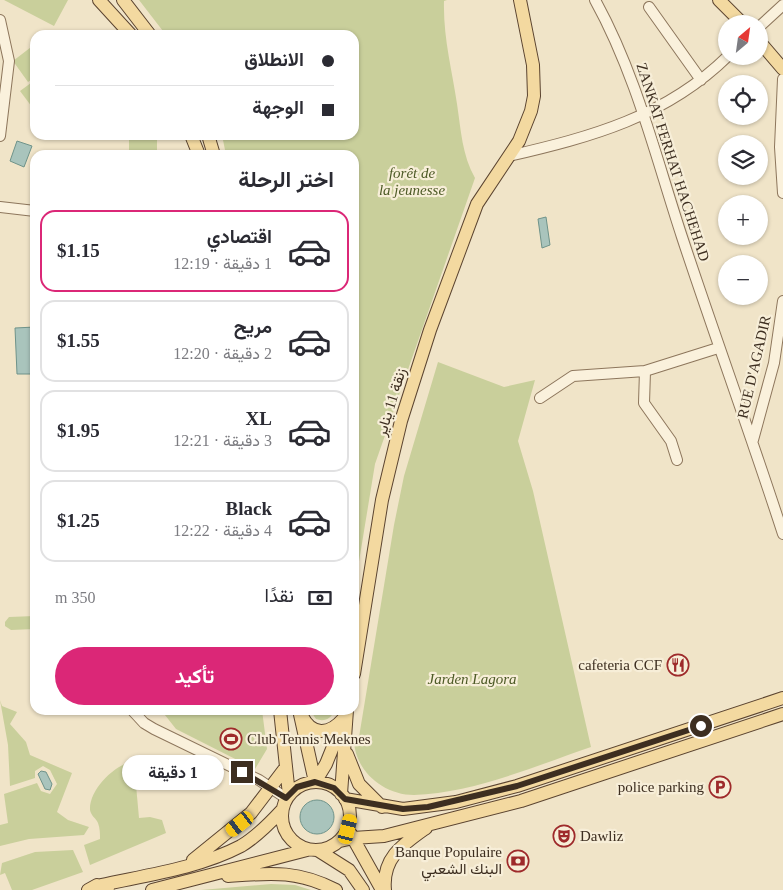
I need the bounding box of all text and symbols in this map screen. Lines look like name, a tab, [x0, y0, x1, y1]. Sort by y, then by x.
north arrow	[718, 15, 768, 65]
map controls	[718, 15, 768, 305]
text: الانطلاق	[244, 49, 304, 70]
street label: ZANKAT FERHAT HACHEHAD	[633, 61, 713, 263]
button: locate	[718, 75, 768, 125]
text: الوجهة	[252, 97, 304, 118]
button: layers	[718, 135, 768, 185]
park label: forêt de la jeunesse	[379, 165, 445, 198]
text: اختر الرحلة	[238, 167, 334, 192]
button: +	[718, 195, 768, 245]
text: اقتصادي	[207, 226, 272, 247]
icon: car	[287, 229, 332, 274]
text: $1.15	[57, 240, 100, 261]
text: 1 دقيقة · 12:19	[173, 255, 272, 272]
button: −	[718, 255, 768, 305]
street label: RUE D'AGADIR	[734, 314, 774, 420]
text: مريح	[234, 316, 272, 337]
icon: car	[287, 319, 332, 364]
text: $1.55	[57, 330, 100, 351]
text: 2 دقيقة · 12:20	[173, 345, 272, 362]
street label: زنقة 11 يناير	[373, 366, 410, 439]
text: XL	[246, 408, 272, 429]
icon: car	[287, 409, 332, 454]
text: $1.95	[57, 420, 100, 441]
text: 3 دقيقة · 12:21	[173, 432, 272, 449]
text: Black	[226, 498, 272, 519]
icon: car	[287, 499, 332, 544]
text: $1.25	[57, 510, 100, 531]
text: 4 دقيقة · 12:22	[173, 522, 272, 539]
icon: cash	[306, 584, 334, 612]
text: نقدًا	[265, 585, 294, 606]
text: 350 m	[55, 589, 95, 606]
button: تأكيد	[55, 647, 334, 705]
restaurant icon: cafeteria CCF	[666, 653, 690, 677]
place label: cafeteria CCF	[578, 657, 662, 673]
park label: Jarden Lagora	[427, 671, 517, 687]
route start	[690, 715, 712, 737]
sports icon: Club Tennis Meknes	[219, 727, 243, 751]
place label: Club Tennis Meknes	[247, 731, 371, 747]
callout: 1 دقيقة	[122, 754, 224, 790]
route end	[231, 761, 253, 783]
text: 1 دقيقة	[148, 764, 198, 781]
parking icon: police parking	[708, 775, 732, 799]
place label: police parking	[618, 779, 704, 795]
car	[223, 809, 256, 839]
car	[337, 813, 358, 845]
theatre icon: Dawliz	[552, 824, 576, 848]
place label: Dawliz	[580, 828, 624, 844]
place label: Banque Populaire البنك الشعبي	[395, 844, 502, 882]
bank icon: Banque Populaire البنك الشعبي	[506, 849, 530, 873]

